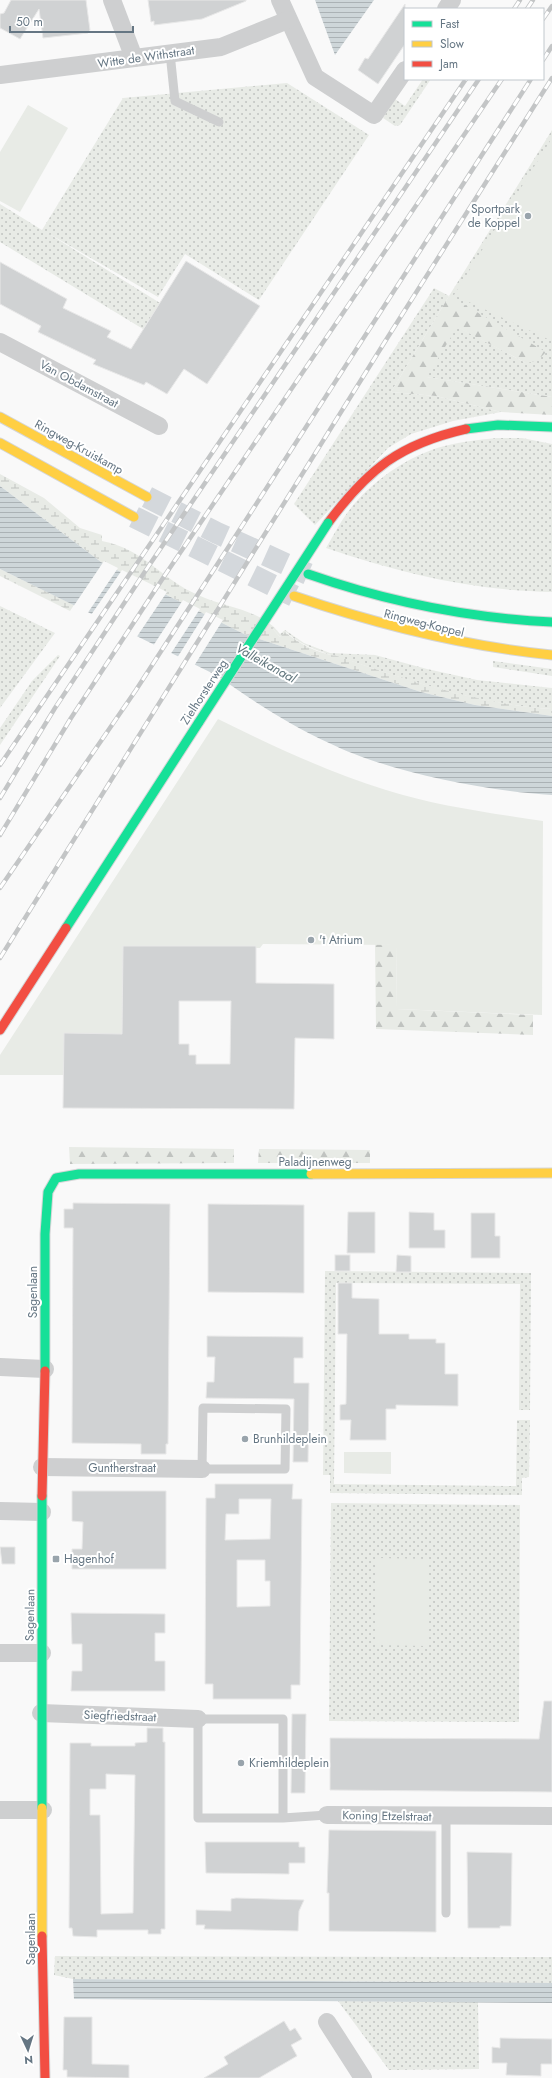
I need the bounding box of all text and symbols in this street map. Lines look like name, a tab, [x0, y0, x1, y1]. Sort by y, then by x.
scale bar	[10, 8, 133, 34]
legend	[404, 8, 544, 80]
text: 50 m	[16, 13, 43, 31]
text: Fast	[440, 15, 459, 33]
text: Slow	[440, 35, 465, 53]
street label: Witte de Withstraat	[96, 41, 196, 73]
text: Jam	[438, 55, 458, 73]
place label: Sportpark de Koppel	[468, 200, 521, 232]
marker: Sportpark de Koppel	[523, 211, 533, 221]
street label: Van Obdamstraat	[36, 356, 122, 412]
street label: Ringweg-Kruiskamp	[31, 415, 127, 479]
street label: Ringweg-Koppel	[382, 604, 466, 642]
water label: Valleikanaal	[232, 639, 301, 688]
street label: Zielhorsterweg	[176, 656, 232, 728]
place label: 't Atrium	[319, 931, 363, 949]
marker: 't Atrium	[306, 935, 316, 945]
street label: Paladijnenweg	[278, 1153, 352, 1171]
street label: Sagenlaan	[24, 1266, 42, 1318]
place label: Brunhildeplein	[253, 1430, 327, 1448]
marker: Brunhildeplein	[240, 1434, 250, 1444]
street label: Guntherstraat	[88, 1459, 156, 1477]
place label: Hagenhof	[64, 1550, 115, 1568]
marker: Hagenhof	[51, 1554, 61, 1564]
street label: Sagenlaan	[21, 1589, 39, 1641]
street label: Siegfriedstraat	[83, 1706, 157, 1726]
place label: Kriemhildeplein	[249, 1754, 329, 1772]
marker: Kriemhildeplein	[236, 1758, 246, 1768]
street label: Koning Etzelstraat	[342, 1806, 432, 1826]
street label: Sagenlaan	[22, 1913, 40, 1965]
north arrow	[8, 2030, 48, 2070]
text: N	[24, 2052, 34, 2068]

